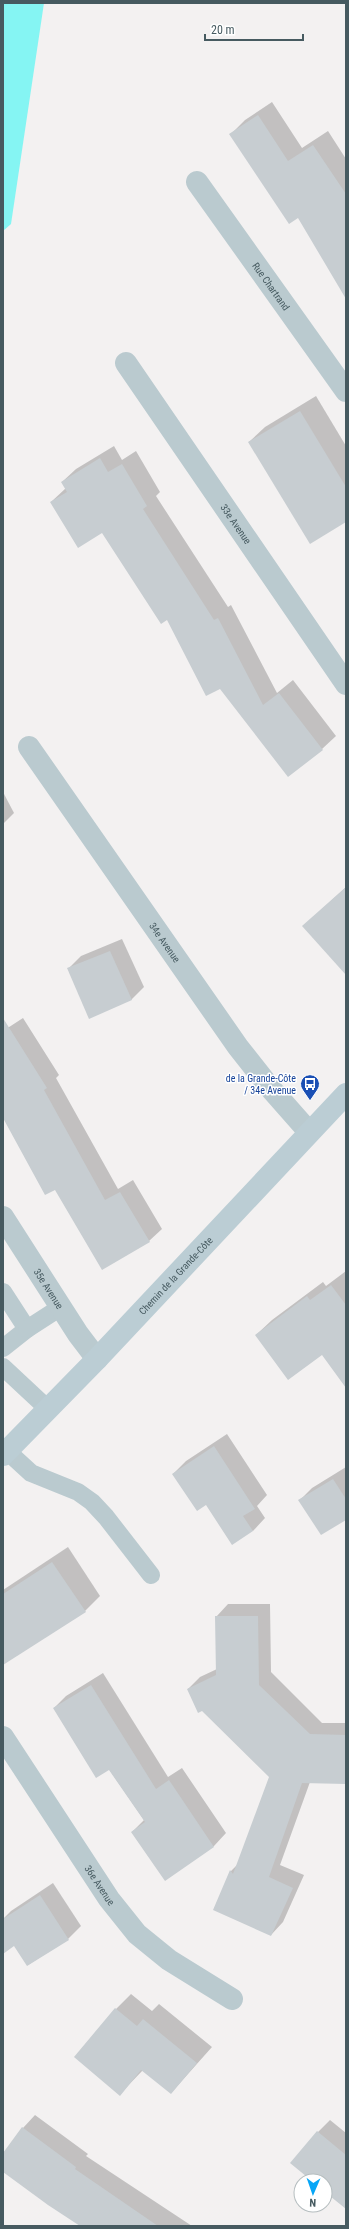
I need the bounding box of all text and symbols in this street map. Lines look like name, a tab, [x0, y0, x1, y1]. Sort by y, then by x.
scale bar	[205, 16, 303, 42]
text: 20 m	[211, 23, 235, 37]
street label: Rue Chartrand	[251, 260, 292, 312]
street label: 33e Avenue	[219, 502, 254, 546]
street label: 34e Avenue	[147, 920, 183, 964]
place label: de la Grande-Côte / 34e Avenue	[226, 1073, 296, 1096]
bus stop icon: de la Grande-Côte / 34e Avenue	[299, 1073, 321, 1101]
street label: Chemin de la Grande-Côte	[136, 1234, 215, 1317]
street label: 35e Avenue	[32, 1266, 66, 1311]
street label: 36e Avenue	[83, 1863, 117, 1908]
north arrow	[293, 2173, 333, 2213]
text: N	[309, 2196, 316, 2209]

